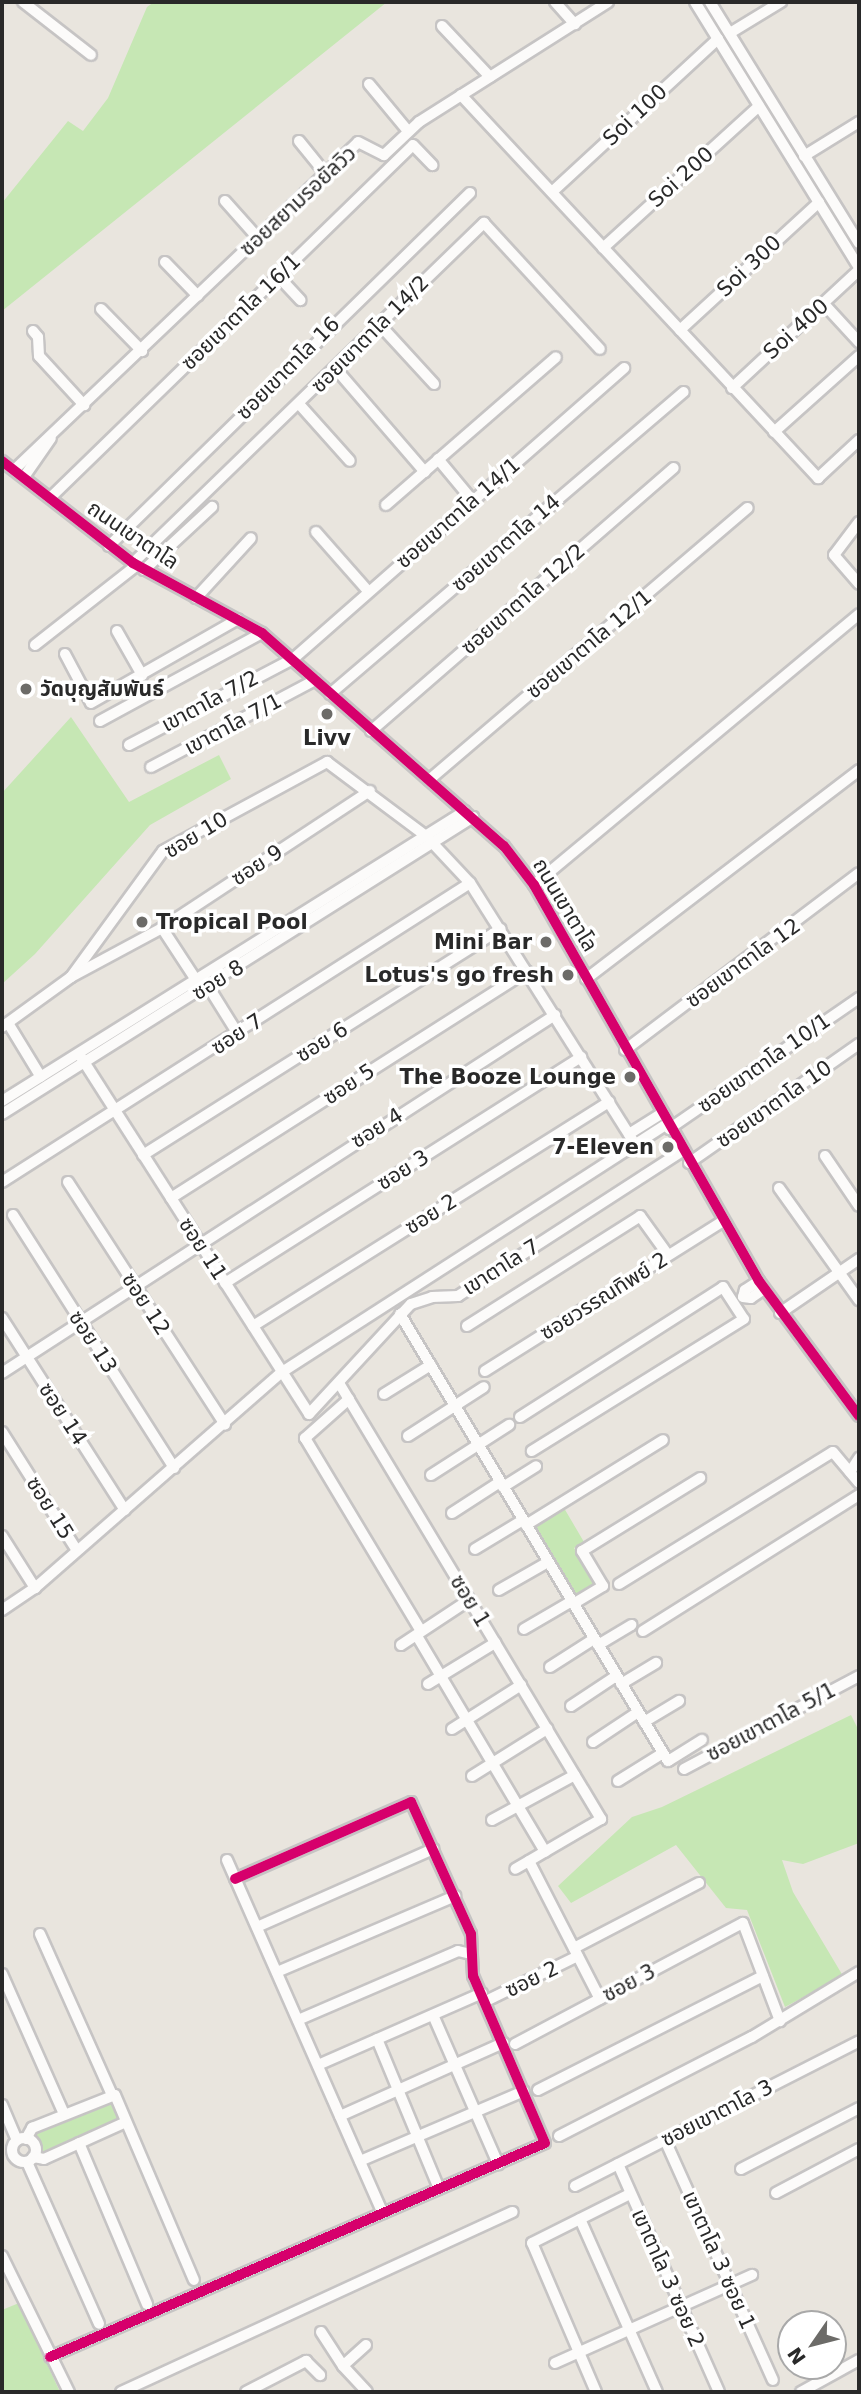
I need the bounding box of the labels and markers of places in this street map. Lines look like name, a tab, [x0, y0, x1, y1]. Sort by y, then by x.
place label: วัดบุญสัมพันธ์	[40, 676, 164, 702]
marker: วัดบุญสัมพันธ์	[18, 681, 34, 697]
marker: Livv	[319, 706, 335, 722]
place label: Livv	[303, 725, 351, 751]
place label: Tropical Pool	[156, 909, 308, 935]
marker: Tropical Pool	[134, 914, 150, 930]
place label: Mini Bar	[434, 929, 532, 955]
marker: Mini Bar	[538, 934, 554, 950]
place label: Lotus's go fresh	[365, 962, 554, 988]
marker: Lotus's go fresh	[560, 967, 576, 983]
place label: The Booze Lounge	[400, 1064, 616, 1090]
marker: The Booze Lounge	[622, 1069, 638, 1085]
place label: 7-Eleven	[552, 1134, 654, 1160]
marker: 7-Eleven	[660, 1139, 676, 1155]

